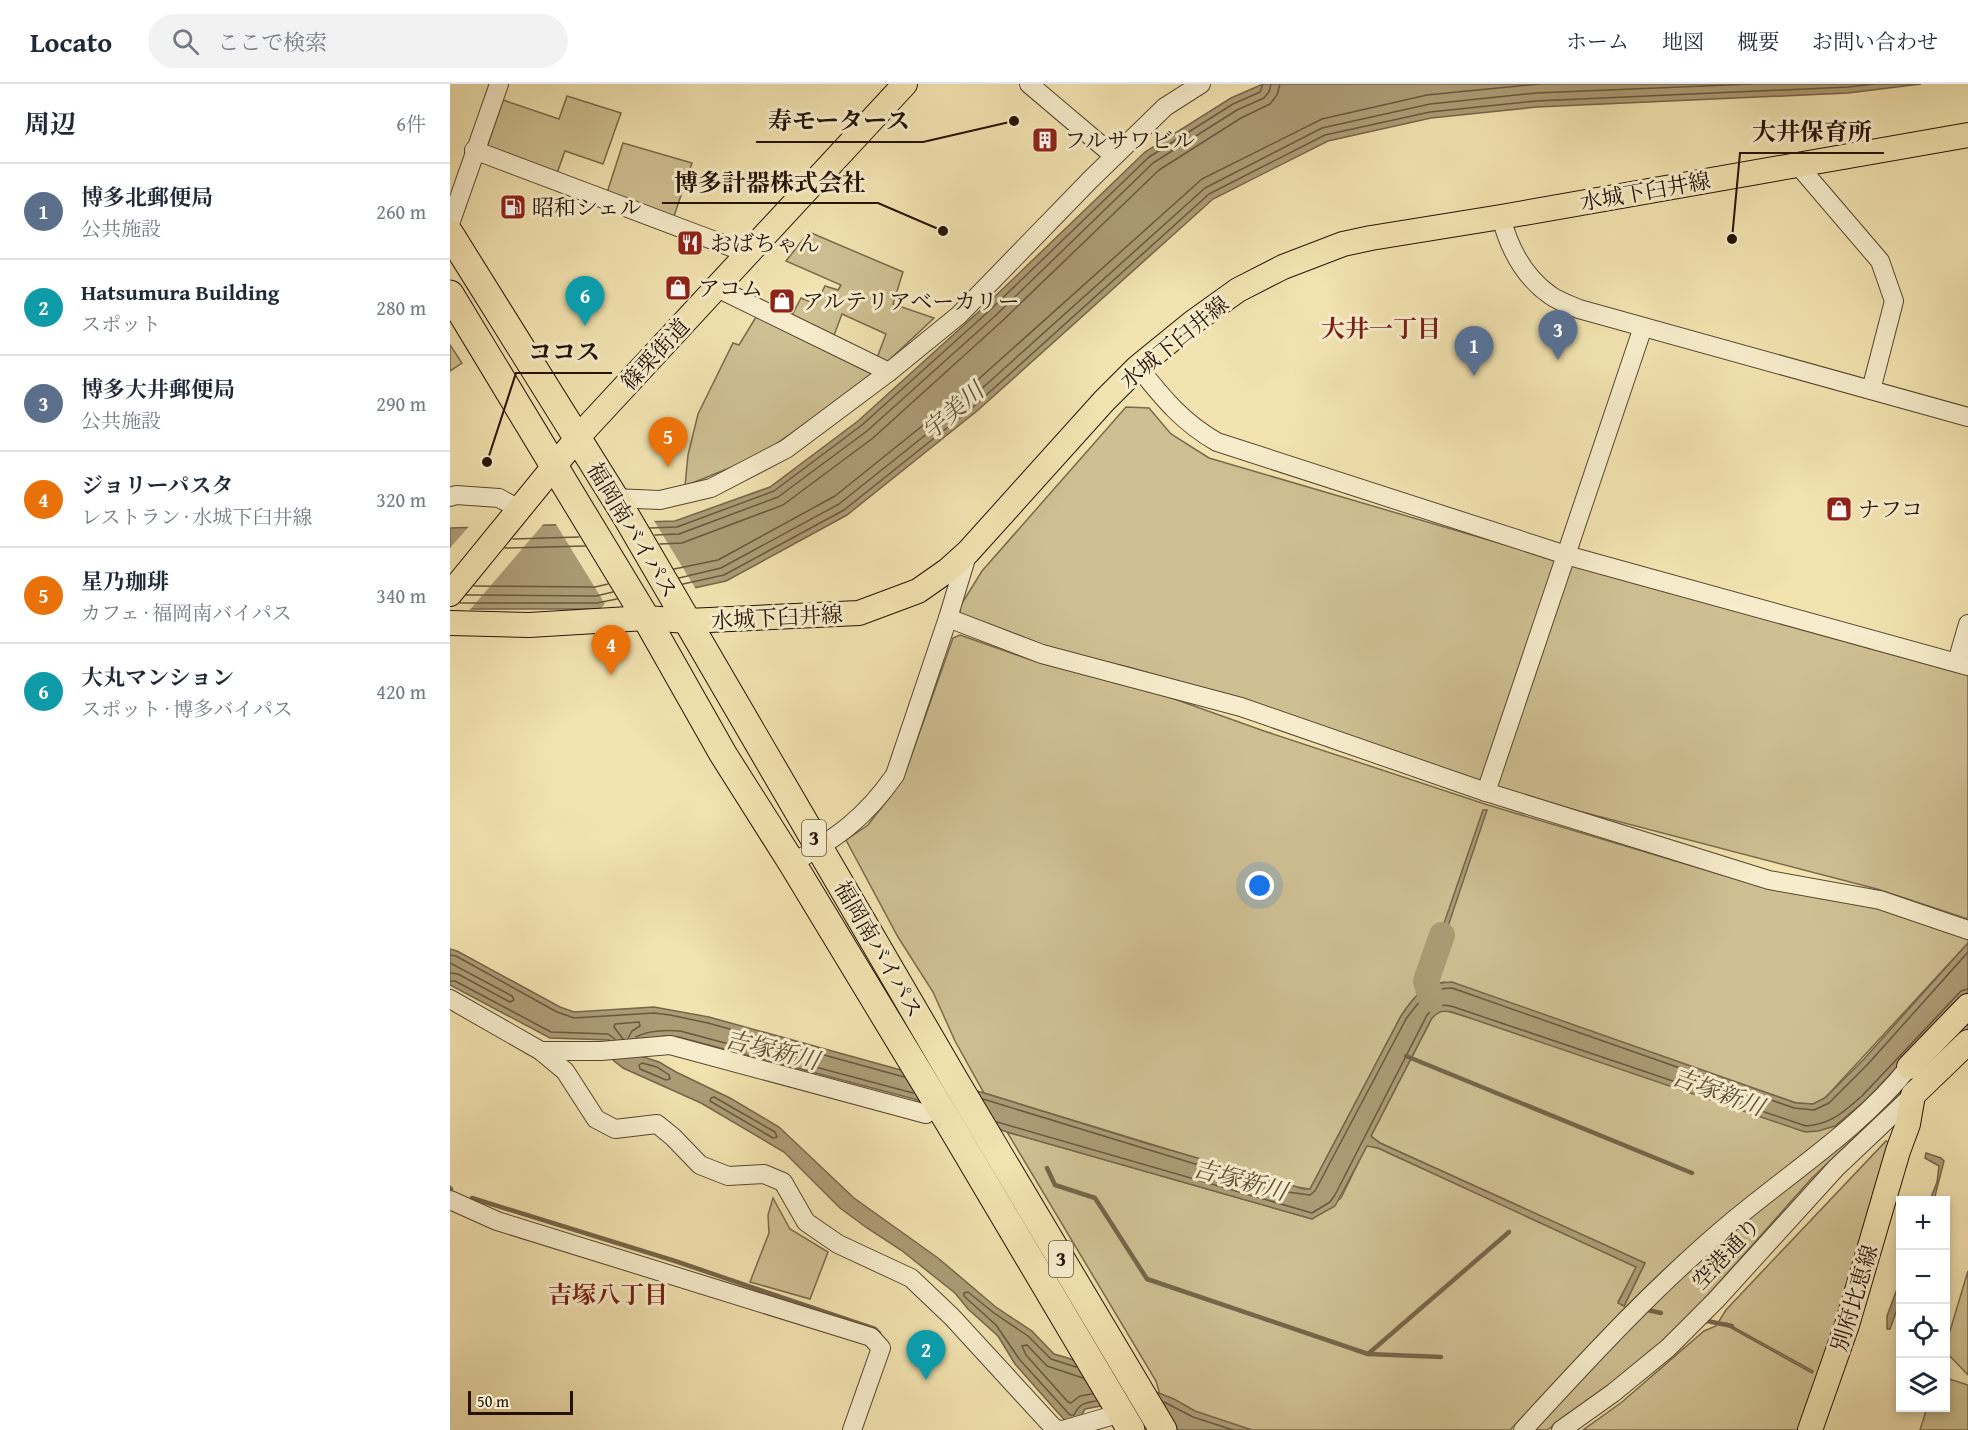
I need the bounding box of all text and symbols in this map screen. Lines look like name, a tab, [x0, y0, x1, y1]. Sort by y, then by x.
search box	[148, 14, 568, 68]
text: Locato	[30, 21, 112, 62]
icon: search	[169, 25, 202, 58]
text: ここで検索	[217, 26, 327, 58]
text: ホーム	[1566, 26, 1629, 57]
text: 地図	[1662, 26, 1704, 57]
text: 概要	[1737, 26, 1779, 57]
text: お問い合わせ	[1812, 26, 1938, 57]
callout: 寿モータース	[756, 100, 923, 142]
text: 寿モータース	[768, 103, 910, 138]
text: 周辺	[24, 104, 76, 143]
text: 6件	[396, 109, 426, 138]
callout: 大井保育所	[1740, 111, 1884, 153]
text: 大井保育所	[1752, 114, 1872, 149]
place label: フルサワビル	[1064, 124, 1195, 156]
building icon: フルサワビル	[1030, 125, 1060, 155]
callout: 博多計器株式会社	[662, 161, 878, 203]
street label: 水城下臼井線	[1577, 164, 1713, 218]
text: 博多計器株式会社	[674, 165, 866, 200]
text: 博多北郵便局	[81, 181, 213, 213]
place label: 昭和シェル	[532, 191, 642, 223]
fuel station icon: 昭和シェル	[498, 192, 528, 222]
text: 1	[38, 197, 49, 226]
text: 260 m	[376, 197, 426, 226]
text: 公共施設	[81, 214, 161, 243]
place label: おばちゃん	[710, 227, 820, 259]
restaurant icon: おばちゃん	[675, 228, 705, 258]
place label: アコム	[698, 272, 763, 304]
shop icon: アコム	[663, 273, 693, 303]
text: Hatsumura Building	[81, 276, 279, 308]
pin: 6	[566, 276, 604, 326]
place label: アルテリアベーカリー	[802, 285, 1020, 317]
shop icon: アルテリアベーカリー	[767, 286, 797, 316]
street label: 水城下臼井線	[1113, 288, 1235, 396]
text: 2	[38, 293, 49, 322]
text: 280 m	[376, 293, 426, 322]
text: スポット	[81, 309, 161, 338]
pin: 3	[1538, 310, 1578, 360]
street label: 篠栗街道	[613, 311, 697, 397]
district label: 大井一丁目	[1321, 311, 1441, 346]
pin: 1	[1454, 326, 1494, 376]
callout: ココス	[516, 331, 612, 373]
text: ココス	[528, 334, 600, 369]
water label: 宇美川	[914, 372, 994, 447]
text: 博多大井郵便局	[81, 373, 235, 405]
text: 3	[38, 389, 49, 418]
text: 290 m	[376, 389, 426, 418]
text: 公共施設	[81, 406, 161, 435]
pin: 5	[648, 418, 688, 467]
street label: 福岡南バイパス	[580, 456, 686, 604]
text: ジョリーパスタ	[81, 469, 233, 501]
text: 4	[38, 485, 49, 514]
text: 320 m	[376, 485, 426, 514]
place label: ナフコ	[1858, 493, 1923, 525]
shop icon: ナフコ	[1824, 494, 1854, 524]
text: レストラン · 水城下臼井線	[81, 502, 313, 531]
text: 星乃珈琲	[81, 565, 169, 597]
text: 5	[38, 581, 49, 610]
text: 340 m	[376, 581, 426, 610]
text: カフェ · 福岡南バイパス	[81, 598, 292, 627]
street label: 水城下臼井線	[710, 598, 844, 636]
pin: 4	[592, 626, 630, 675]
text: 大丸マンション	[81, 661, 234, 693]
text: 6	[38, 677, 49, 706]
text: 420 m	[376, 677, 426, 706]
text: スポット · 博多バイパス	[81, 694, 293, 723]
road number: 3	[802, 820, 826, 856]
your location	[1245, 871, 1274, 900]
street label: 福岡南バイパス	[827, 875, 931, 1023]
water label: 吉塚新川	[721, 1021, 826, 1079]
water label: 吉塚新川	[1667, 1059, 1772, 1125]
water label: 吉塚新川	[1189, 1150, 1294, 1210]
map controls	[1896, 1196, 1950, 1412]
button: +	[1896, 1196, 1950, 1250]
street label: 空港通り	[1684, 1210, 1768, 1296]
road number: 3	[1049, 1241, 1073, 1277]
street label: 別府比恵線	[1823, 1241, 1885, 1355]
button: −	[1896, 1250, 1950, 1304]
district label: 吉塚八丁目	[548, 1277, 668, 1312]
button: locate	[1896, 1304, 1950, 1358]
pin: 2	[906, 1330, 946, 1380]
button: layers	[1896, 1358, 1950, 1412]
scale bar	[468, 1388, 573, 1416]
text: 50 m	[477, 1389, 509, 1413]

